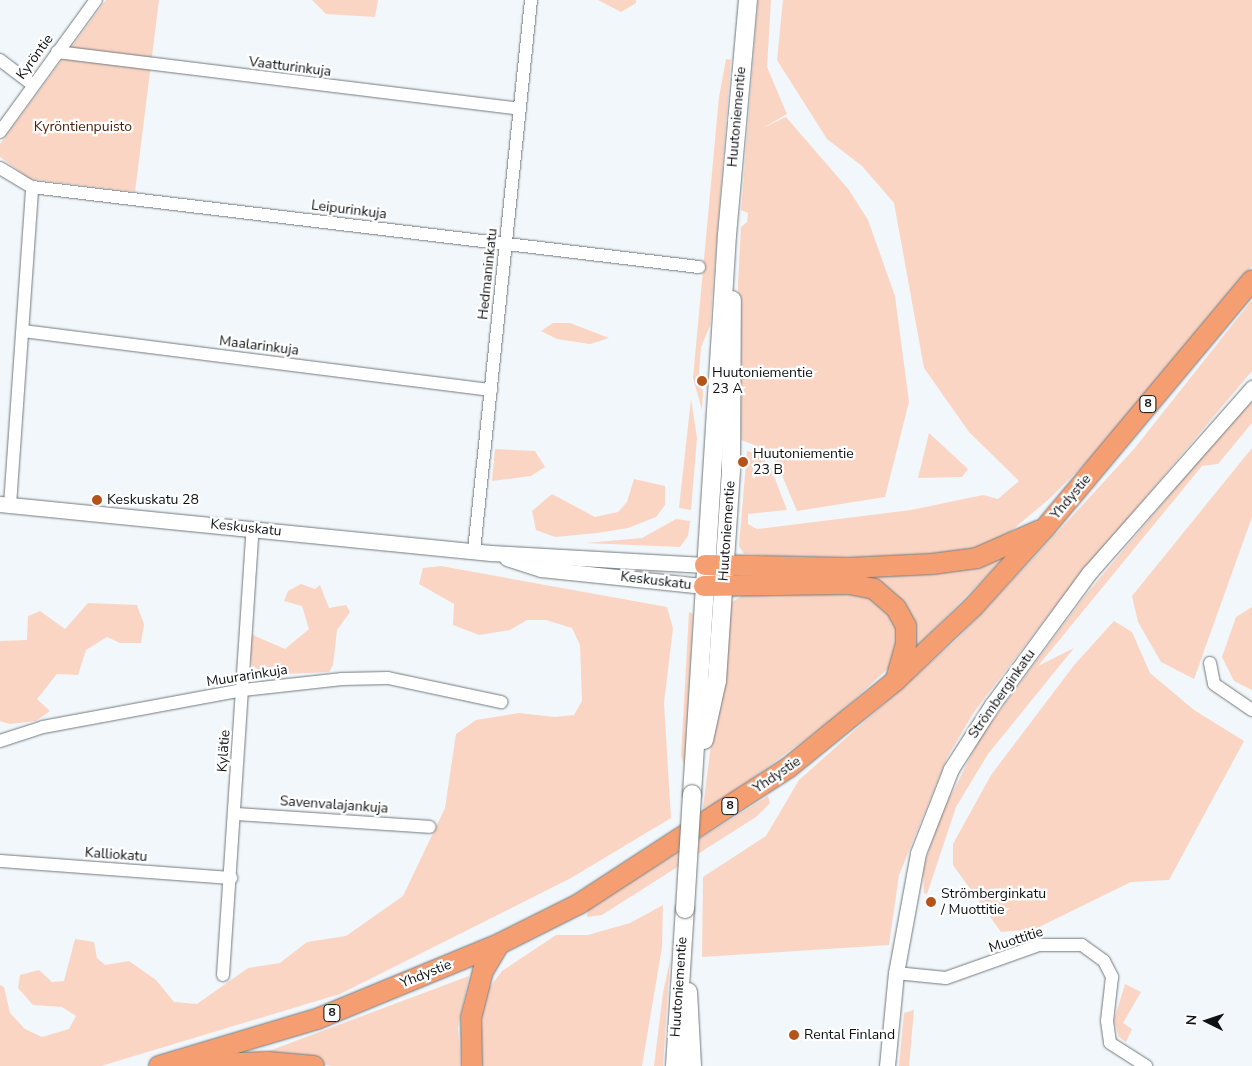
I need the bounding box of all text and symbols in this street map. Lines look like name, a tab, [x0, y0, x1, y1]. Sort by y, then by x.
street label: Kyröntie	[13, 31, 57, 83]
street label: Vaatturinkuja	[248, 54, 332, 80]
street label: Huutoniementie	[724, 66, 750, 168]
park label: Kyröntienpuisto	[34, 119, 132, 135]
street label: Leipurinkuja	[310, 197, 388, 223]
street label: Hedmaninkatu	[475, 227, 501, 321]
street label: Maalarinkuja	[218, 333, 300, 359]
place label: Huutoniementie 23 A	[712, 365, 813, 398]
marker: Huutoniementie 23 A	[696, 375, 708, 387]
road number: 8	[1139, 394, 1157, 414]
place label: Huutoniementie 23 B	[753, 446, 854, 478]
marker: Huutoniementie 23 B	[737, 456, 749, 468]
street label: Yhdystie	[1047, 471, 1095, 523]
street label: Huutoniementie	[715, 480, 739, 582]
place label: Keskuskatu 28	[107, 492, 199, 508]
marker: Keskuskatu 28	[91, 494, 103, 506]
street label: Keskuskatu	[210, 516, 282, 540]
street label: Keskuskatu	[620, 568, 692, 594]
street label: Strömberginkatu	[965, 646, 1039, 742]
street label: Muurarinkuja	[205, 661, 289, 691]
street label: Kylätie	[214, 729, 234, 773]
street label: Yhdystie	[750, 753, 804, 797]
street label: Savenvalajankuja	[279, 793, 389, 817]
road number: 8	[721, 796, 739, 816]
street label: Kalliokatu	[84, 844, 148, 866]
place label: Strömberginkatu / Muottitie	[941, 886, 1046, 919]
marker: Strömberginkatu / Muottitie	[925, 896, 937, 908]
street label: Muottitie	[987, 923, 1045, 957]
street label: Huutoniementie	[667, 936, 691, 1038]
street label: Yhdystie	[398, 956, 454, 992]
north arrow	[1182, 996, 1232, 1046]
road number: 8	[323, 1004, 341, 1022]
text: N	[1182, 1014, 1201, 1026]
place label: Rental Finland	[804, 1027, 895, 1043]
marker: Rental Finland	[788, 1029, 800, 1041]

